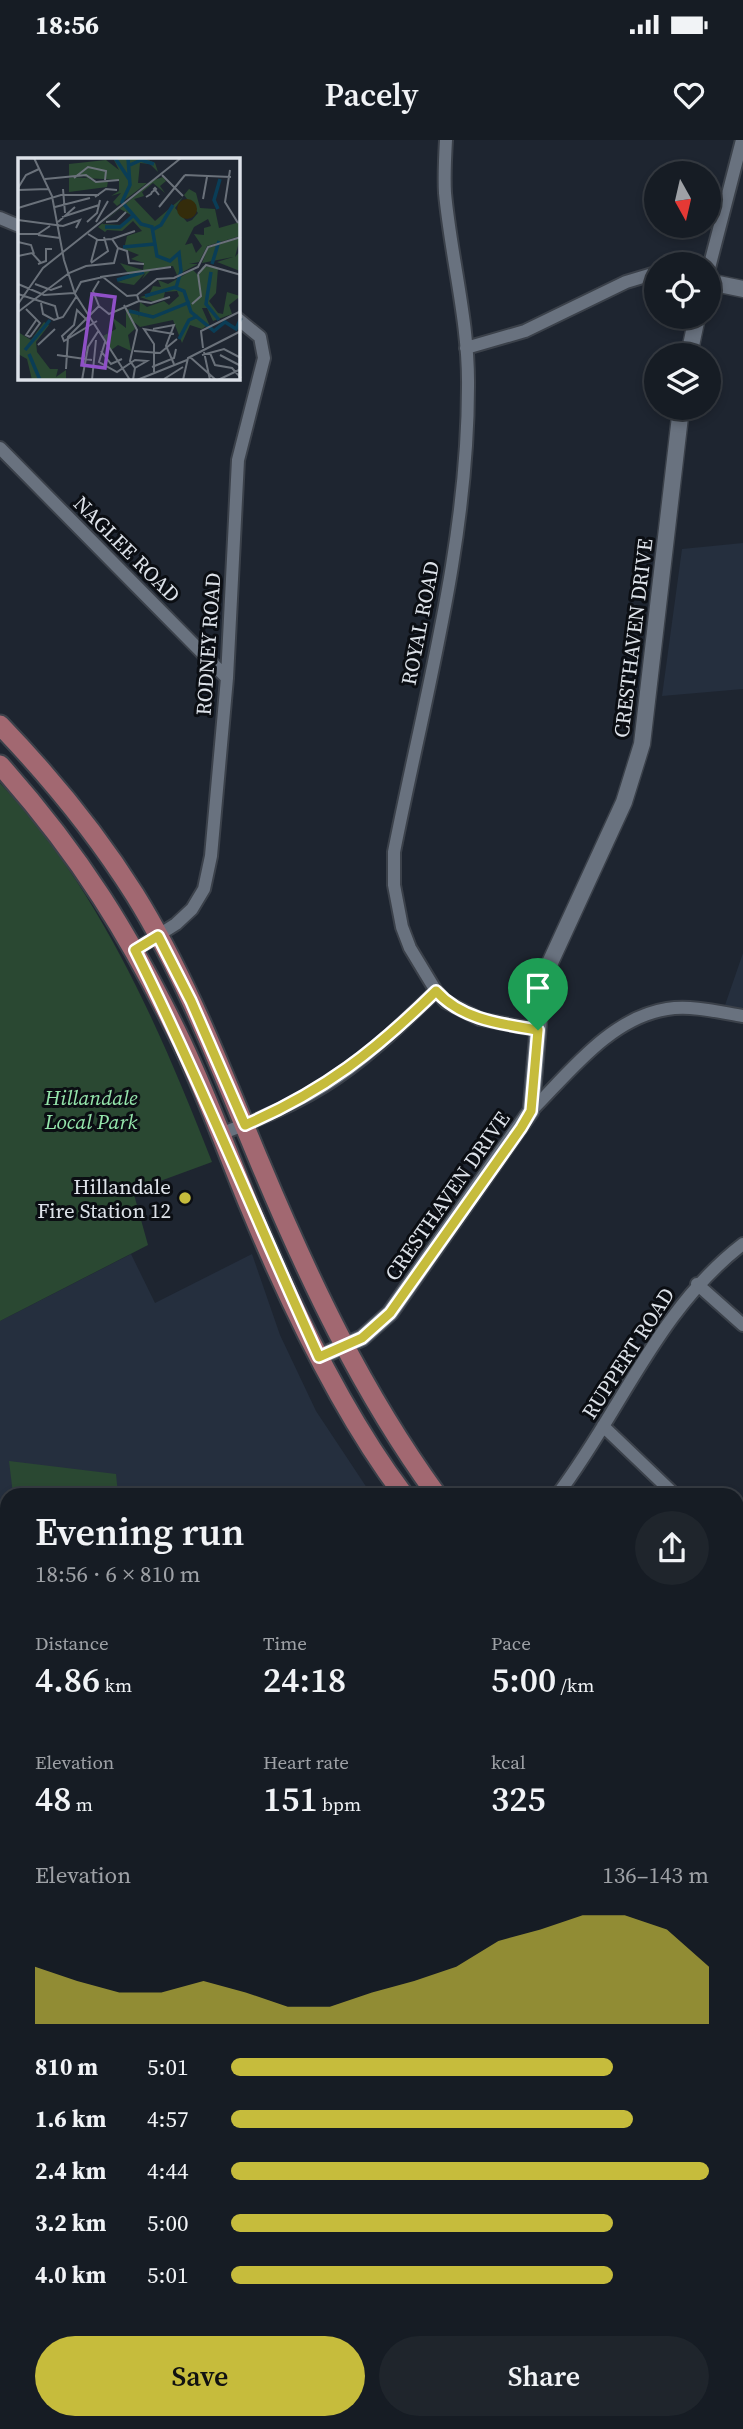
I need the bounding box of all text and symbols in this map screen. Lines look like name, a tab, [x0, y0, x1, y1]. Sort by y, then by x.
text: 18:56	[35, 7, 99, 43]
text: Pacely	[325, 73, 418, 117]
icon: back	[35, 76, 73, 114]
icon: heart	[670, 76, 708, 114]
inset map	[18, 158, 240, 380]
north arrow	[644, 161, 721, 238]
map controls	[644, 161, 721, 420]
button: locate	[644, 252, 721, 329]
button: layers	[644, 343, 721, 420]
street label: NAGLEE ROAD	[67, 489, 187, 609]
street label: CRESTHAVEN DRIVE	[606, 537, 660, 739]
street label: ROYAL ROAD	[394, 559, 446, 687]
street label: RODNEY ROAD	[189, 572, 227, 716]
pin	[508, 958, 568, 1030]
icon: arrive	[519, 969, 557, 1007]
park label: Hillandale Local Park	[43, 1083, 138, 1136]
street label: CRESTHAVEN DRIVE	[378, 1106, 516, 1286]
place label: Hillandale Fire Station 12	[37, 1172, 171, 1225]
marker: Hillandale Fire Station 12	[177, 1190, 193, 1206]
street label: RUPPERT ROAD	[575, 1282, 681, 1424]
text: Evening run	[35, 1506, 244, 1558]
button: share	[635, 1511, 709, 1585]
text: 18:56 · 6 × 810 m	[35, 1558, 201, 1590]
text: Distance	[35, 1630, 109, 1656]
text: Time	[263, 1630, 307, 1656]
text: Pace	[491, 1630, 531, 1656]
text: 4.86	[35, 1656, 100, 1704]
text: 24:18	[263, 1656, 346, 1704]
text: 5:00	[491, 1656, 556, 1704]
text: km	[100, 1672, 132, 1698]
text: /km	[556, 1672, 594, 1698]
text: Elevation	[35, 1749, 114, 1775]
text: Heart rate	[263, 1749, 349, 1775]
text: kcal	[491, 1749, 526, 1775]
text: 48	[35, 1775, 71, 1823]
text: 151	[263, 1775, 318, 1823]
text: 325	[491, 1775, 546, 1823]
text: m	[71, 1791, 93, 1817]
text: bpm	[318, 1791, 361, 1817]
text: Elevation	[35, 1859, 131, 1891]
text: 136–143 m	[602, 1859, 709, 1891]
text: 810 m	[35, 2051, 98, 2083]
text: 5:01	[147, 2051, 188, 2083]
text: 1.6 km	[35, 2103, 106, 2135]
text: 4:57	[147, 2103, 188, 2135]
text: 2.4 km	[35, 2155, 106, 2187]
text: 4:44	[147, 2155, 188, 2187]
text: 3.2 km	[35, 2207, 106, 2239]
text: 5:00	[147, 2207, 188, 2239]
text: 4.0 km	[35, 2259, 106, 2291]
text: 5:01	[147, 2259, 188, 2291]
button: Save	[35, 2336, 365, 2416]
button: Share	[379, 2336, 709, 2416]

